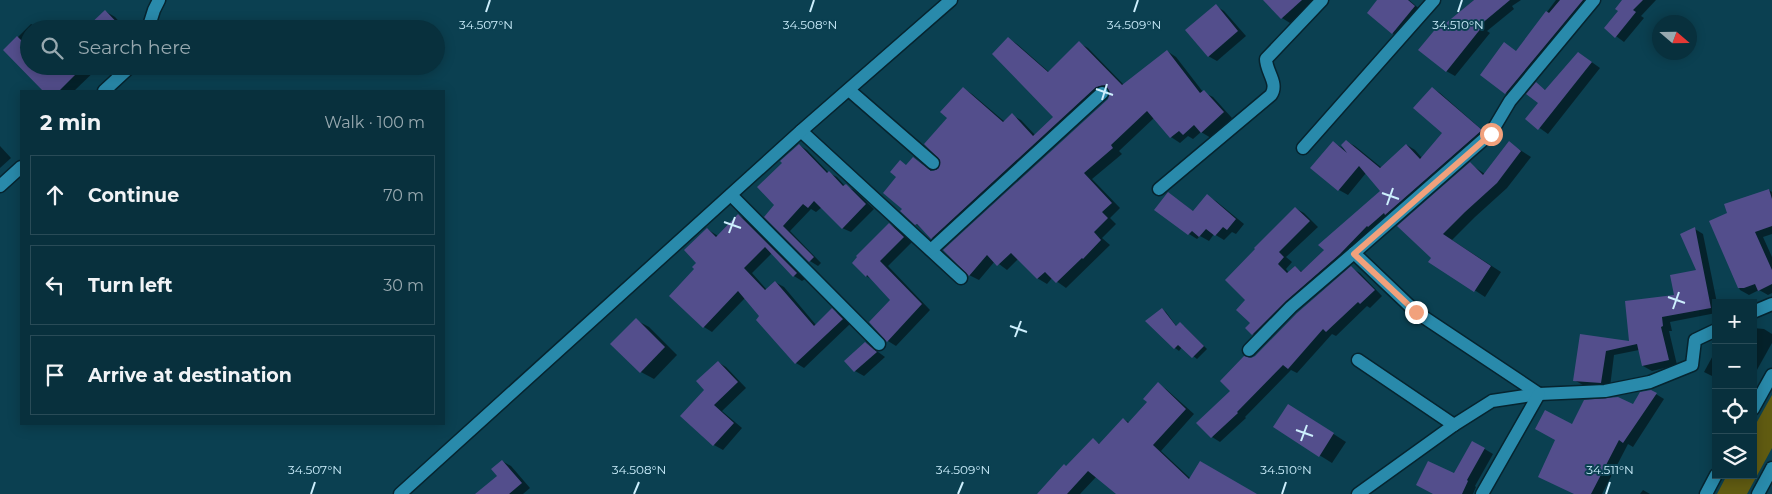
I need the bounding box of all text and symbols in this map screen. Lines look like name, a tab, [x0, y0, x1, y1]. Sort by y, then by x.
north arrow	[1652, 15, 1697, 60]
text: 34.507°N	[459, 17, 513, 32]
text: 34.508°N	[783, 17, 837, 32]
text: 34.509°N	[1107, 17, 1161, 32]
text: 34.510°N	[1432, 17, 1484, 32]
search box	[20, 20, 445, 75]
icon: search	[38, 34, 66, 62]
text: Search here	[78, 36, 191, 59]
text: 2 min	[40, 110, 101, 135]
text: Walk · 100 m	[324, 113, 425, 132]
route start	[1480, 123, 1503, 146]
icon: ahead	[41, 181, 69, 209]
text: Continue	[88, 184, 179, 207]
text: 70 m	[383, 186, 424, 205]
icon: left	[41, 271, 69, 299]
text: Turn left	[88, 274, 173, 297]
text: 30 m	[383, 276, 424, 295]
map controls	[1712, 299, 1757, 479]
button: +	[1712, 299, 1757, 344]
route end	[1405, 301, 1428, 324]
button: −	[1712, 344, 1757, 389]
icon: arrive	[41, 361, 69, 389]
text: Arrive at destination	[88, 364, 292, 387]
button: locate	[1712, 389, 1757, 434]
button: layers	[1712, 434, 1757, 479]
text: 34.507°N	[288, 462, 342, 477]
text: 34.508°N	[612, 462, 666, 477]
text: 34.509°N	[936, 462, 990, 477]
text: 34.510°N	[1260, 462, 1312, 477]
text: 34.511°N	[1586, 462, 1634, 477]

